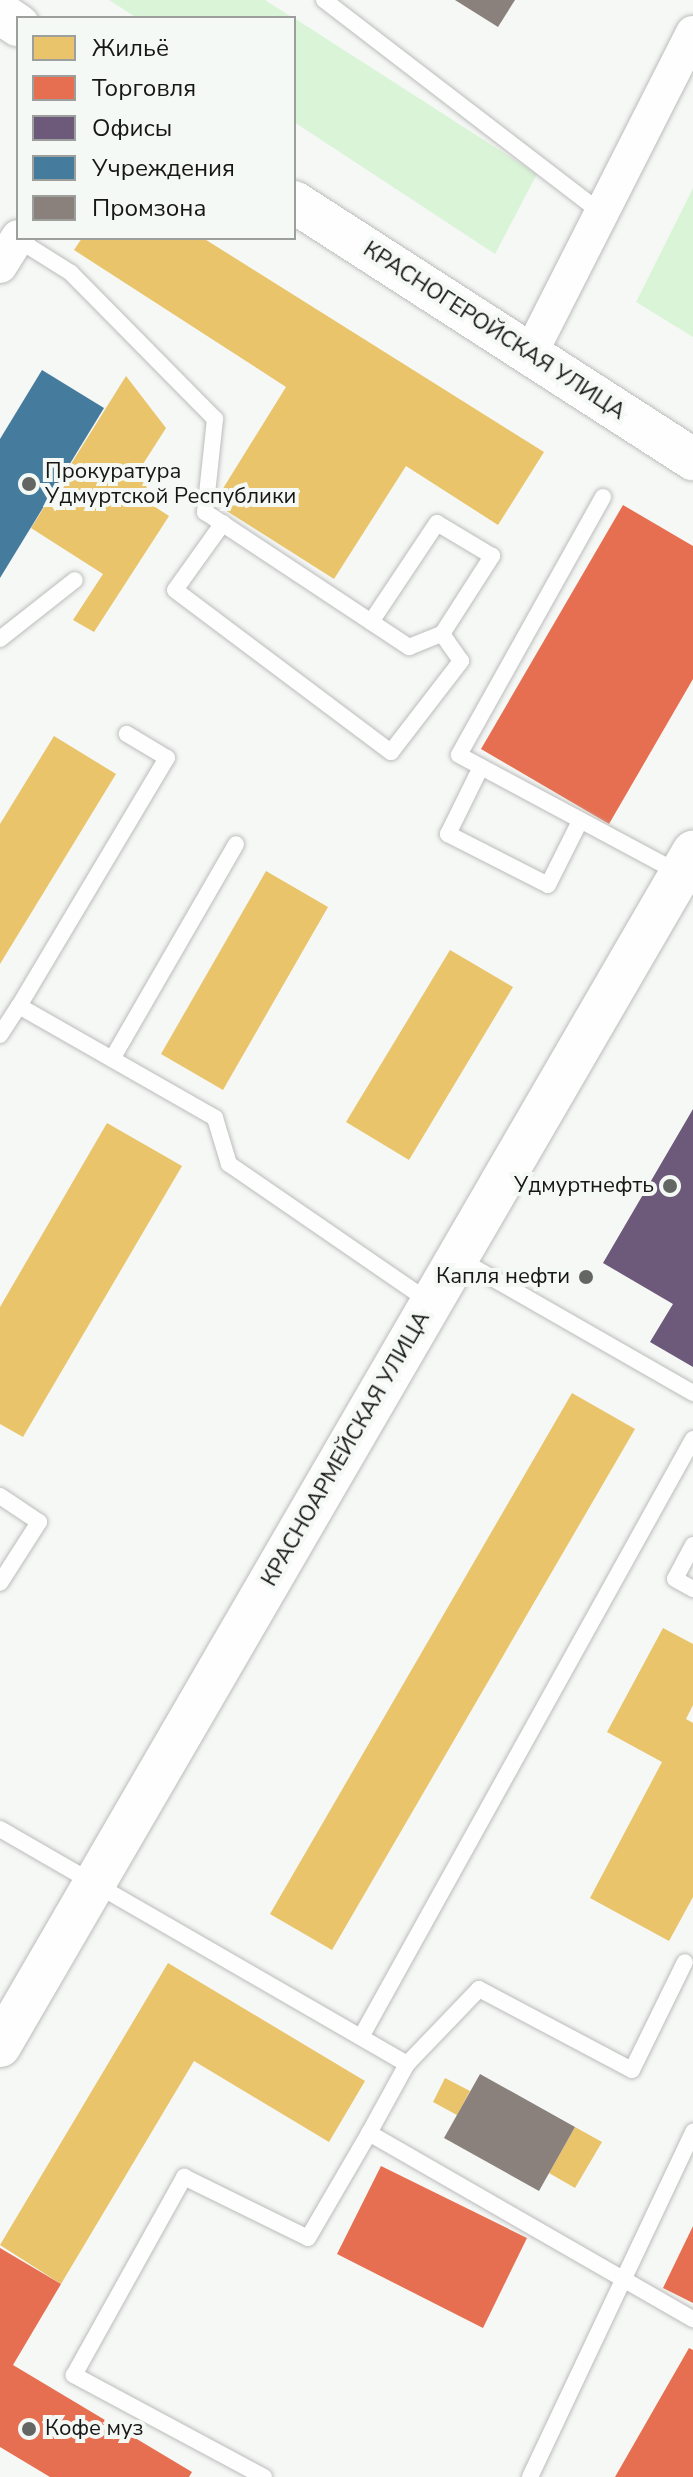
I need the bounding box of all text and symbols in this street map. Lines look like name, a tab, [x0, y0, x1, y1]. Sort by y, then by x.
legend	[16, 16, 296, 240]
text: Жильё	[92, 32, 169, 64]
text: Торговля	[92, 72, 196, 104]
text: Офисы	[92, 112, 172, 144]
text: Учреждения	[92, 152, 235, 184]
text: Промзона	[92, 192, 206, 224]
street label: КРАСНОГЕРОЙСКАЯ УЛИЦА	[358, 236, 630, 426]
place label: Прокуратура Удмуртской Республики	[45, 458, 296, 510]
marker: Прокуратура Удмуртской Республики	[20, 475, 38, 493]
place label: Удмуртнефть	[514, 1173, 654, 1199]
marker: Удмуртнефть	[661, 1177, 679, 1195]
place label: Капля нефти	[436, 1264, 570, 1290]
marker: Капля нефти	[577, 1268, 595, 1286]
street label: КРАСНОАРМЕЙСКАЯ УЛИЦА	[256, 1307, 436, 1591]
place label: Кофе муз	[45, 2416, 143, 2442]
marker: Кофе муз	[20, 2420, 38, 2438]

